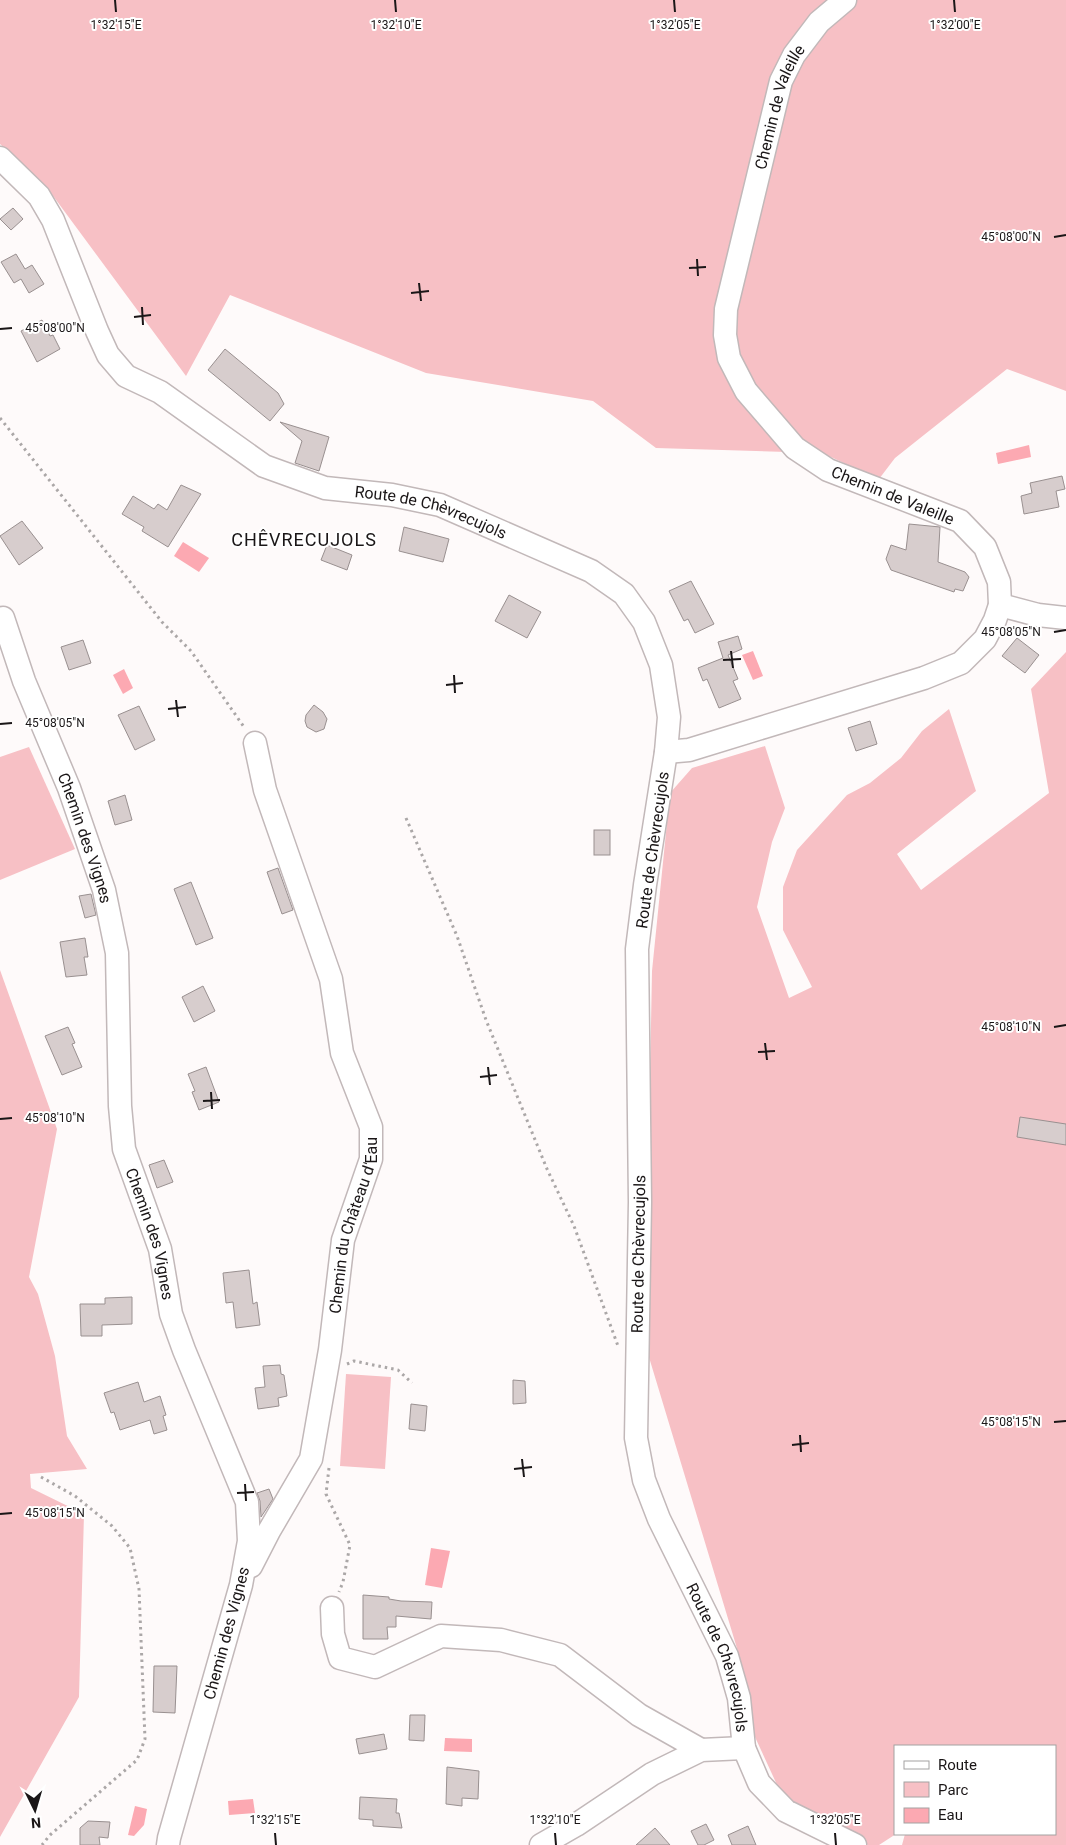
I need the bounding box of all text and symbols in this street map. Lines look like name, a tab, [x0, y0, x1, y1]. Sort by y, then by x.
text: 1°32'15"E	[91, 18, 142, 32]
text: 1°32'10"E	[371, 18, 422, 32]
text: 1°32'05"E	[650, 18, 701, 32]
text: 1°32'00"E	[930, 18, 981, 32]
street label: Chemin de Valeille	[751, 41, 809, 171]
text: 45°08'00"N	[981, 230, 1041, 244]
text: 45°08'00"N	[25, 321, 85, 335]
street label: Chemin de Valeille	[829, 462, 957, 529]
street label: Route de Chèvrecujols	[354, 482, 510, 543]
district label: CHÊVRECUJOLS	[231, 529, 377, 550]
text: 45°08'05"N	[981, 625, 1041, 639]
text: 45°08'05"N	[25, 716, 85, 730]
street label: Chemin des Vignes	[54, 770, 115, 905]
street label: Route de Chèvrecujols	[632, 770, 673, 930]
text: 45°08'10"N	[981, 1020, 1041, 1034]
text: 45°08'10"N	[25, 1111, 85, 1125]
street label: Chemin du Château d'Eau	[325, 1137, 381, 1315]
street label: Chemin des Vignes	[122, 1165, 177, 1301]
street label: Route de Chèvrecujols	[628, 1175, 649, 1333]
text: 45°08'15"N	[981, 1415, 1041, 1429]
text: 45°08'15"N	[25, 1506, 85, 1520]
street label: Chemin des Vignes	[200, 1565, 253, 1702]
street label: Route de Chèvrecujols	[682, 1580, 751, 1733]
legend	[894, 1745, 1056, 1835]
text: Route	[938, 1756, 977, 1774]
text: Parc	[938, 1781, 968, 1799]
north arrow	[10, 1785, 60, 1835]
text: Eau	[938, 1806, 963, 1824]
text: 1°32'15"E	[250, 1813, 301, 1827]
text: 1°32'10"E	[530, 1813, 581, 1827]
text: 1°32'05"E	[810, 1813, 861, 1827]
text: N	[31, 1815, 42, 1831]

